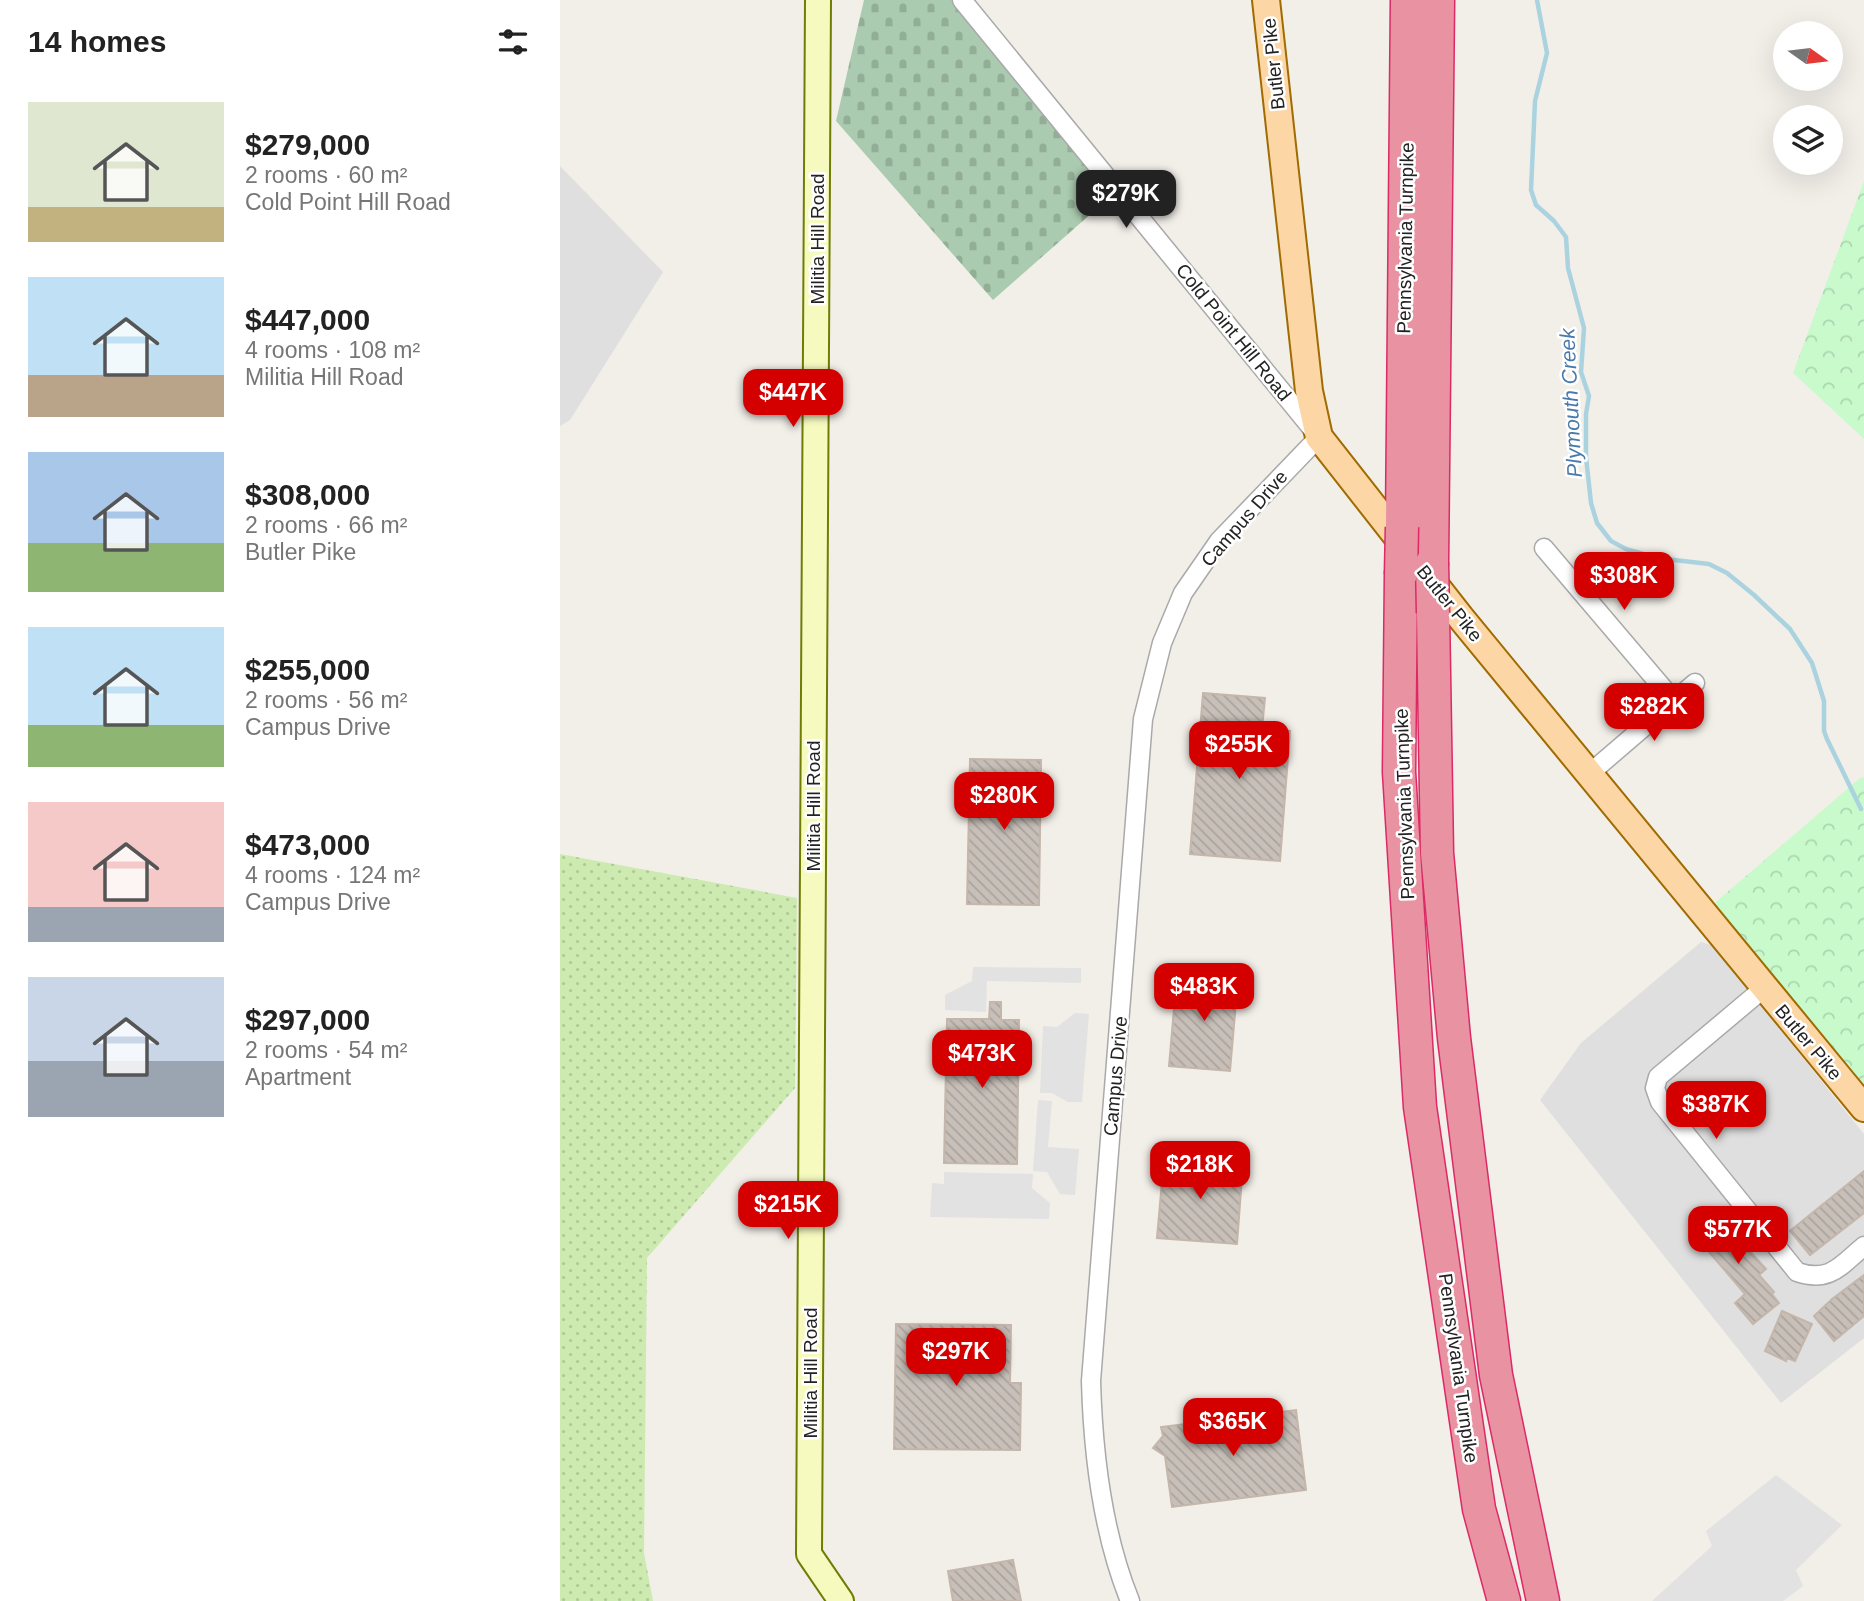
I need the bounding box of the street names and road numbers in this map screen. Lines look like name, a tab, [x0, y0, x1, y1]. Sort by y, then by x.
street label: Butler Pike	[1258, 17, 1289, 111]
street label: Pennsylvania Turnpike	[1393, 142, 1418, 334]
street label: Militia Hill Road	[807, 174, 828, 304]
street label: Cold Point Hill Road	[1172, 260, 1295, 405]
street label: Campus Drive	[1197, 466, 1292, 571]
street label: Butler Pike	[1413, 561, 1487, 646]
street label: Pennsylvania Turnpike	[1391, 708, 1418, 900]
street label: Militia Hill Road	[803, 741, 824, 871]
street label: Butler Pike	[1771, 1000, 1846, 1084]
street label: Campus Drive	[1100, 1015, 1131, 1137]
street label: Pennsylvania Turnpike	[1435, 1272, 1482, 1464]
street label: Militia Hill Road	[800, 1308, 821, 1438]

